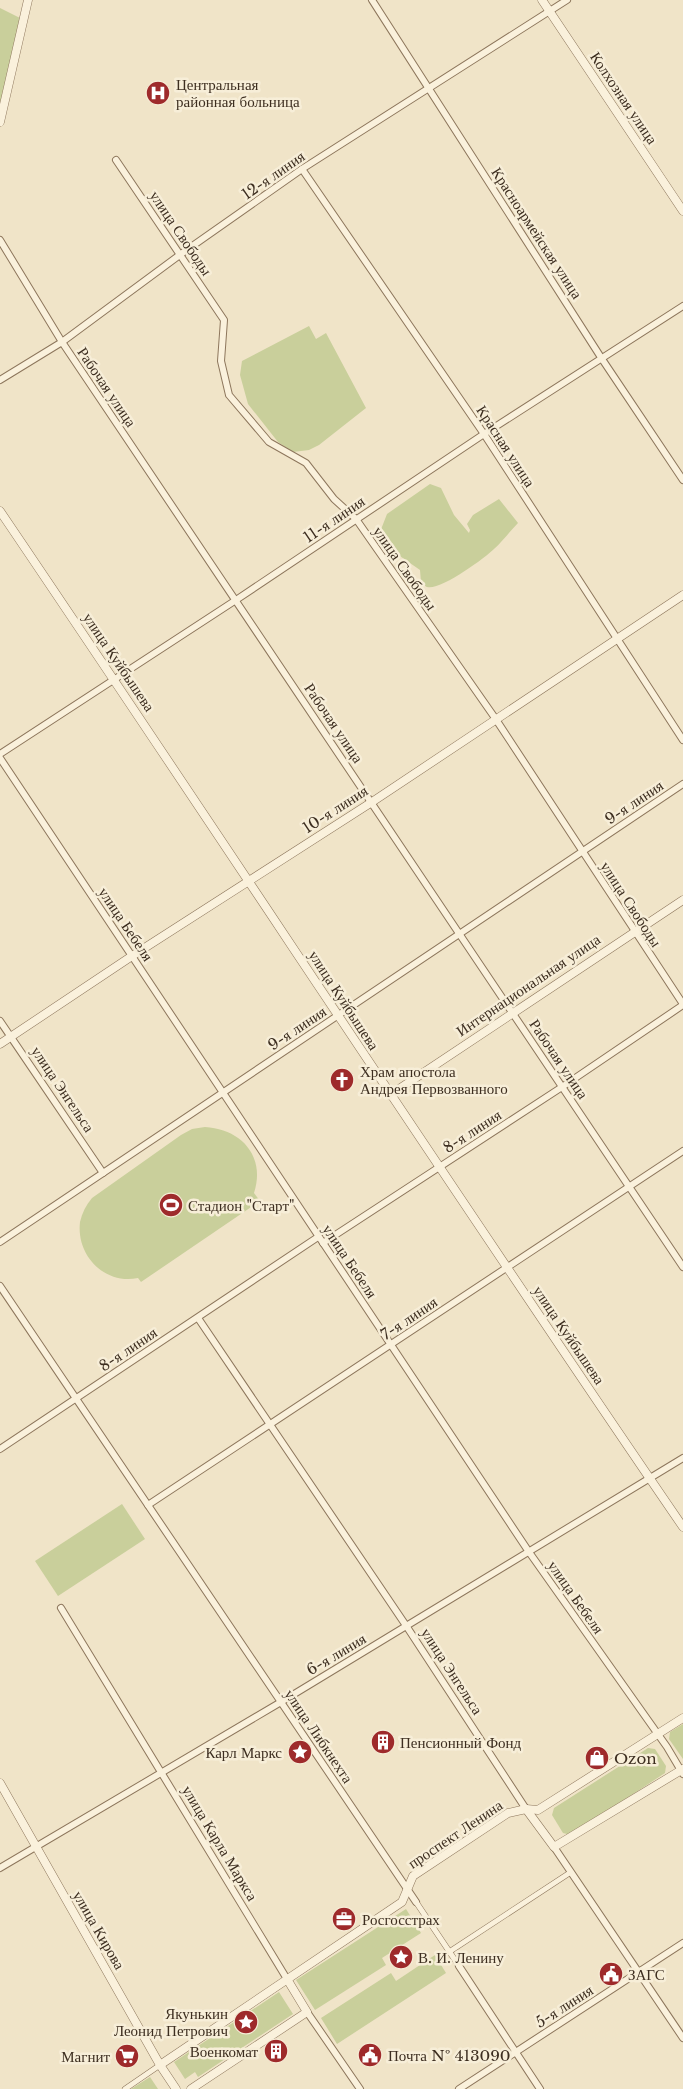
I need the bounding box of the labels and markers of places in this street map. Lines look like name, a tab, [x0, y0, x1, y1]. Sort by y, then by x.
place label: Центральная районная больница	[176, 75, 300, 111]
hospital icon: Центральная районная больница	[145, 80, 171, 106]
place label: Храм апостола Андрея Первозванного	[360, 1062, 508, 1098]
church icon: Храм апостола Андрея Первозванного	[329, 1067, 355, 1093]
sports icon: Стадион "Старт"	[158, 1192, 184, 1218]
place label: Стадион "Старт"	[188, 1196, 294, 1215]
building icon: Пенсионный Фонд	[370, 1729, 396, 1755]
place label: Пенсионный Фонд	[400, 1733, 522, 1752]
place icon: Карл Маркс	[287, 1739, 313, 1765]
place label: Карл Маркс	[205, 1743, 282, 1762]
shop icon: Ozon	[584, 1745, 610, 1771]
place label: Ozon	[614, 1749, 657, 1768]
office icon: Росгосстрах	[331, 1906, 357, 1932]
place label: Росгосстрах	[362, 1910, 440, 1929]
place icon: В. И. Ленину	[388, 1944, 414, 1970]
place label: В. И. Ленину	[418, 1948, 504, 1967]
public building icon: ЗАГС	[598, 1961, 624, 1987]
place label: ЗАГС	[628, 1965, 665, 1984]
place label: Якунькин Леонид Петрович	[114, 2004, 228, 2040]
place icon: Якунькин Леонид Петрович	[233, 2009, 259, 2035]
building icon: Военкомат	[263, 2038, 289, 2064]
place label: Военкомат	[190, 2042, 258, 2061]
public building icon: Почта № 413090	[357, 2042, 383, 2068]
supermarket icon: Магнит	[114, 2043, 140, 2069]
place label: Почта № 413090	[388, 2046, 511, 2065]
place label: Магнит	[61, 2047, 110, 2066]

